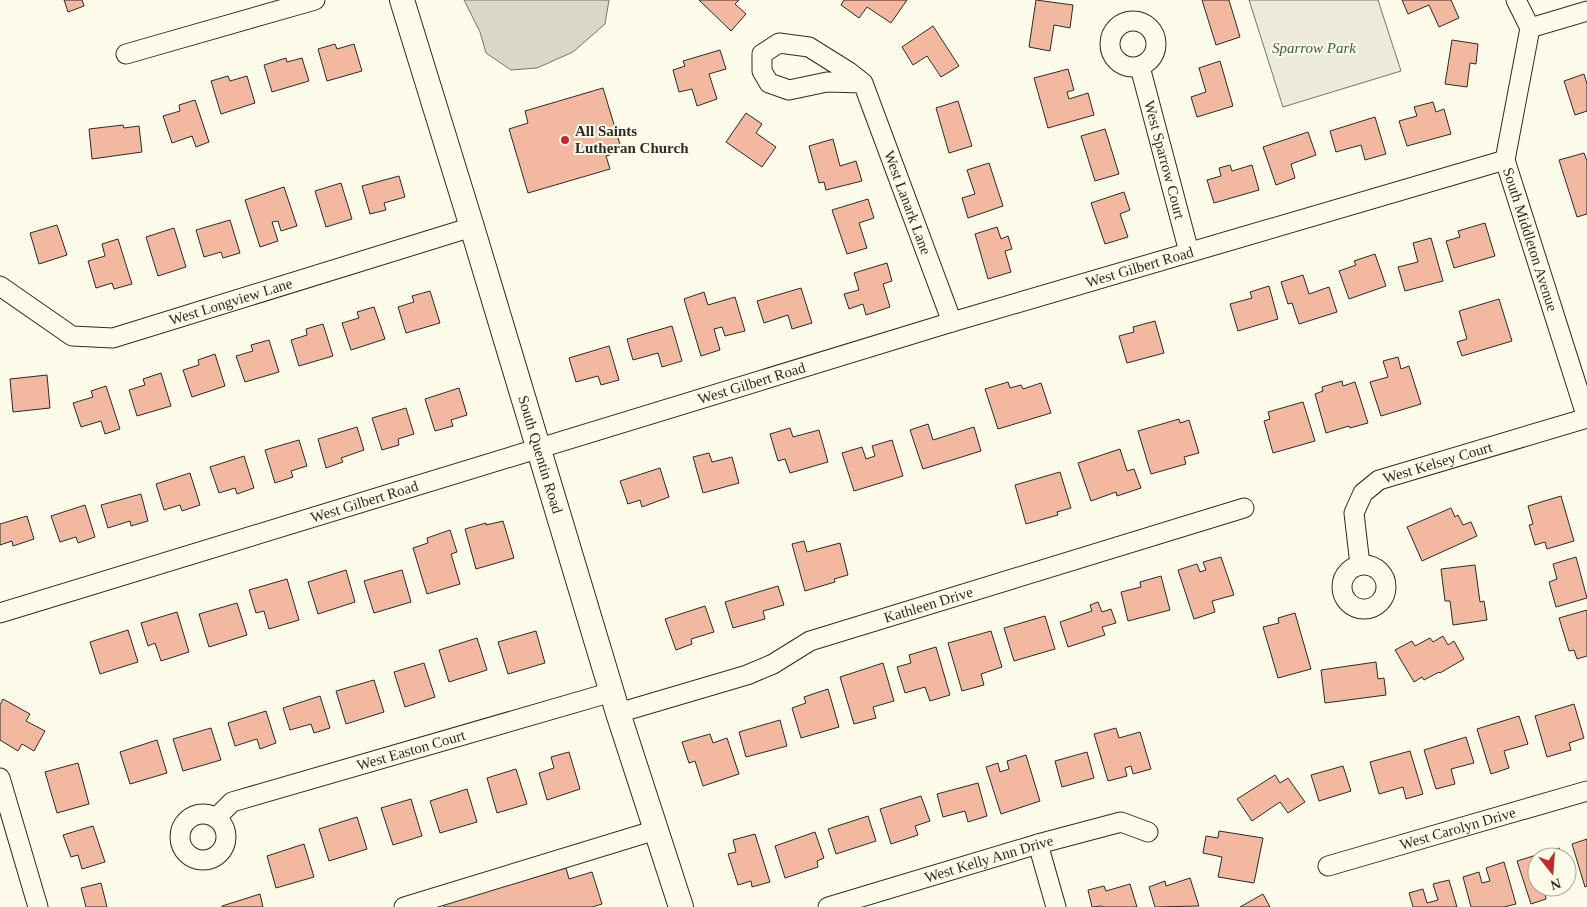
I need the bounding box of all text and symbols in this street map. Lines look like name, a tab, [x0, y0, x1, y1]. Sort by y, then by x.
park label: Sparrow Park	[1272, 40, 1356, 56]
street label: West Sparrow Court	[1141, 99, 1188, 222]
place label: All Saints Lutheran Church	[575, 123, 689, 156]
marker: All Saints Lutheran Church	[559, 134, 571, 146]
street label: West Lanark Lane	[881, 148, 934, 257]
street label: South Middleton Avenue	[1500, 166, 1561, 314]
street label: West Gilbert Road	[1084, 244, 1196, 290]
street label: West Longview Lane	[167, 275, 295, 328]
street label: West Gilbert Road	[696, 359, 808, 407]
street label: South Quentin Road	[515, 393, 566, 516]
street label: West Kelsey Court	[1381, 438, 1495, 486]
street label: West Gilbert Road	[309, 478, 420, 526]
street label: Kathleen Drive	[882, 584, 975, 626]
street label: West Easton Court	[355, 727, 468, 773]
street label: West Carolyn Drive	[1398, 804, 1518, 853]
street label: West Kelly Ann Drive	[923, 832, 1055, 886]
north arrow	[1527, 847, 1577, 897]
text: N	[1549, 875, 1563, 893]

